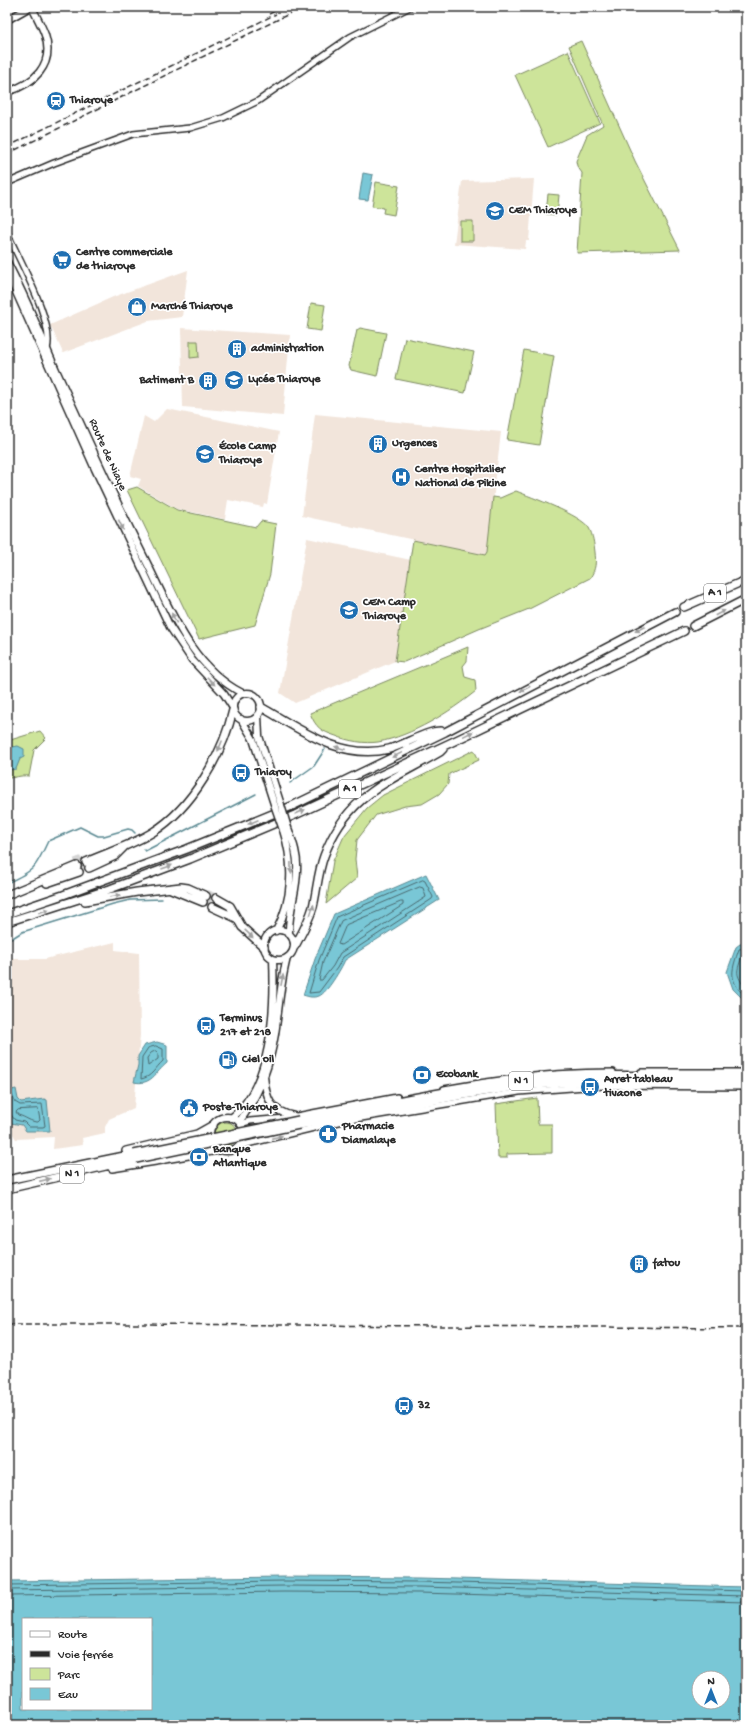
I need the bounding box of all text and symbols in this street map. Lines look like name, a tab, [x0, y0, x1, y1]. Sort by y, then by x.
station icon: Thiaroye	[45, 90, 67, 112]
place label: Thiaroye	[69, 94, 114, 108]
school or university icon: CEM Thiaroye	[484, 200, 506, 222]
place label: CEM Thiaroye	[508, 204, 578, 218]
place label: Centre commerciale de thiaroye	[75, 246, 173, 274]
supermarket icon: Centre commerciale de thiaroye	[51, 249, 73, 271]
shop icon: Marché Thiaroye	[126, 296, 148, 318]
place label: Marché Thiaroye	[151, 300, 234, 314]
building icon: administration	[226, 338, 248, 360]
place label: administration	[250, 342, 324, 356]
school or university icon: Lycée Thiaroye	[223, 369, 245, 391]
building icon: Batiment B	[197, 370, 219, 392]
place label: Lycée Thiaroye	[248, 373, 321, 387]
place label: Batiment B	[138, 374, 195, 388]
street label: Route de Niaye	[85, 417, 129, 494]
building icon: Urgences	[367, 433, 389, 455]
place label: Urgences	[392, 437, 437, 451]
place label: École Camp Thiaroye	[218, 440, 276, 468]
school or university icon: École Camp Thiaroye	[194, 443, 216, 465]
place label: Centre Hospitalier National de Pikine	[414, 463, 507, 491]
hospital icon: Centre Hospitalier National de Pikine	[390, 466, 412, 488]
one-way arrow	[118, 519, 124, 531]
road number: A 1	[704, 584, 726, 602]
place label: CEM Camp Thiaroye	[362, 596, 416, 624]
school or university icon: CEM Camp Thiaroye	[338, 599, 360, 621]
one-way arrow	[714, 610, 725, 616]
one-way arrow	[171, 612, 177, 624]
one-way arrow	[634, 626, 646, 632]
one-way arrow	[207, 676, 216, 686]
one-way arrow	[519, 686, 530, 692]
one-way arrow	[463, 731, 474, 737]
one-way arrow	[217, 741, 223, 752]
one-way arrow	[333, 745, 345, 751]
one-way arrow	[391, 752, 402, 758]
bus stop icon: Thiaroy	[230, 762, 252, 784]
place label: Thiaroy	[254, 766, 292, 780]
road number: A 1	[339, 780, 361, 798]
one-way arrow	[294, 809, 306, 816]
one-way arrow	[248, 819, 259, 825]
one-way arrow	[288, 862, 294, 875]
one-way arrow	[161, 864, 173, 870]
one-way arrow	[109, 892, 121, 898]
one-way arrow	[309, 904, 315, 916]
one-way arrow	[39, 908, 51, 914]
one-way arrow	[244, 929, 254, 938]
one-way arrow	[279, 974, 285, 986]
place label: Terminus 217 et 218	[219, 1012, 271, 1040]
bus stop icon: Terminus 217 et 218	[195, 1015, 217, 1037]
fuel station icon: Ciel oil	[217, 1049, 239, 1071]
place label: Ciel oil	[241, 1053, 275, 1067]
bank icon: Ecobank	[411, 1064, 433, 1086]
place label: Ecobank	[435, 1068, 479, 1082]
road number: N 1	[509, 1072, 533, 1090]
place label: Arret tableau tivaone	[603, 1073, 673, 1101]
bus stop icon: Arret tableau tivaone	[579, 1076, 601, 1098]
public building icon: Poste-Thiaroye	[178, 1097, 200, 1119]
place label: Poste-Thiaroye	[202, 1101, 279, 1115]
place label: Pharmacie Diamalaye	[341, 1120, 396, 1148]
pharmacy icon: Pharmacie Diamalaye	[317, 1123, 339, 1145]
one-way arrow	[271, 1134, 283, 1140]
place label: Banque Atlantique	[212, 1143, 267, 1171]
bank icon: Banque Atlantique	[188, 1146, 210, 1168]
road number: N 1	[60, 1165, 84, 1183]
one-way arrow	[39, 1177, 51, 1183]
building icon: fatou	[628, 1253, 650, 1275]
place label: fatou	[652, 1257, 680, 1271]
bus stop icon: 32	[393, 1395, 415, 1417]
place label: 32	[417, 1399, 430, 1413]
legend	[22, 1618, 152, 1710]
text: Route	[58, 1629, 88, 1643]
text: Voie ferrée	[57, 1649, 114, 1663]
text: Parc	[57, 1669, 81, 1683]
north arrow	[691, 1670, 731, 1710]
text: N	[707, 1676, 715, 1688]
text: Eau	[58, 1689, 78, 1703]

